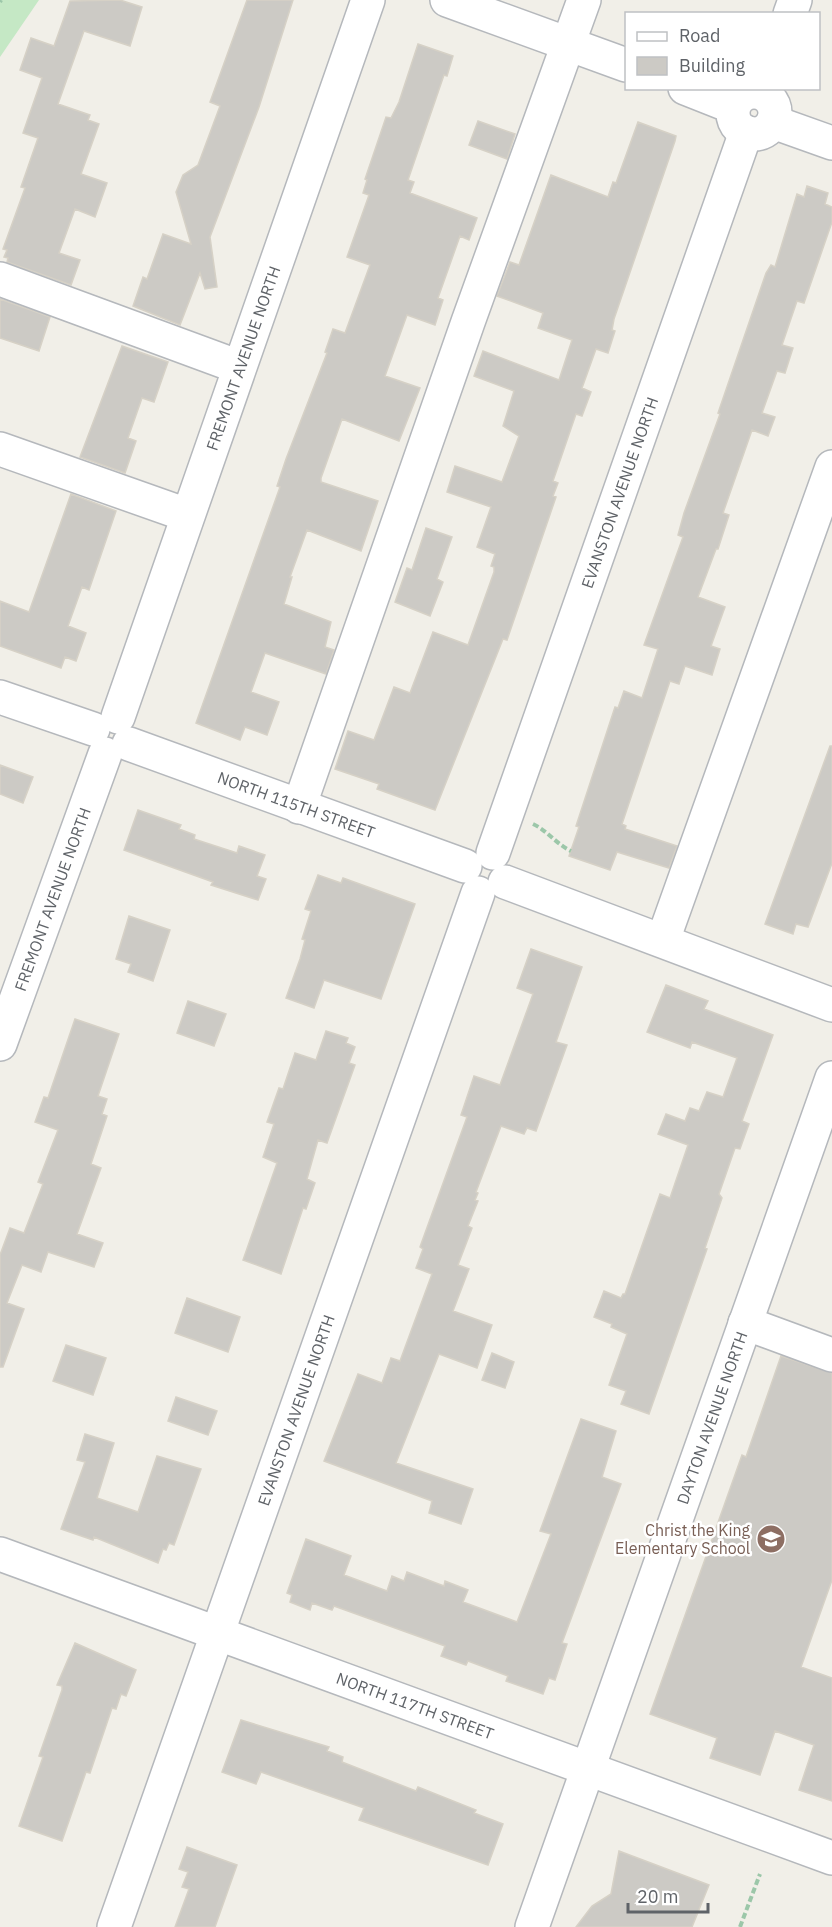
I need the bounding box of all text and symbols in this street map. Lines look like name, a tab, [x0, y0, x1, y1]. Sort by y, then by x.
legend	[625, 12, 820, 90]
text: Road	[679, 24, 720, 47]
text: Building	[679, 54, 746, 77]
street label: FREMONT AVENUE NORTH	[202, 263, 284, 453]
street label: EVANSTON AVENUE NORTH	[577, 394, 662, 591]
street label: NORTH 115TH STREET	[215, 767, 378, 843]
street label: FREMONT AVENUE NORTH	[10, 805, 95, 994]
street label: EVANSTON AVENUE NORTH	[253, 1312, 339, 1508]
street label: DAYTON AVENUE NORTH	[672, 1329, 752, 1507]
place label: Christ the King Elementary School	[615, 1520, 751, 1558]
school or university icon: Christ the King Elementary School	[755, 1523, 787, 1555]
street label: NORTH 117TH STREET	[334, 1668, 497, 1744]
scale bar	[628, 1876, 708, 1914]
text: 20 m	[637, 1885, 679, 1908]

